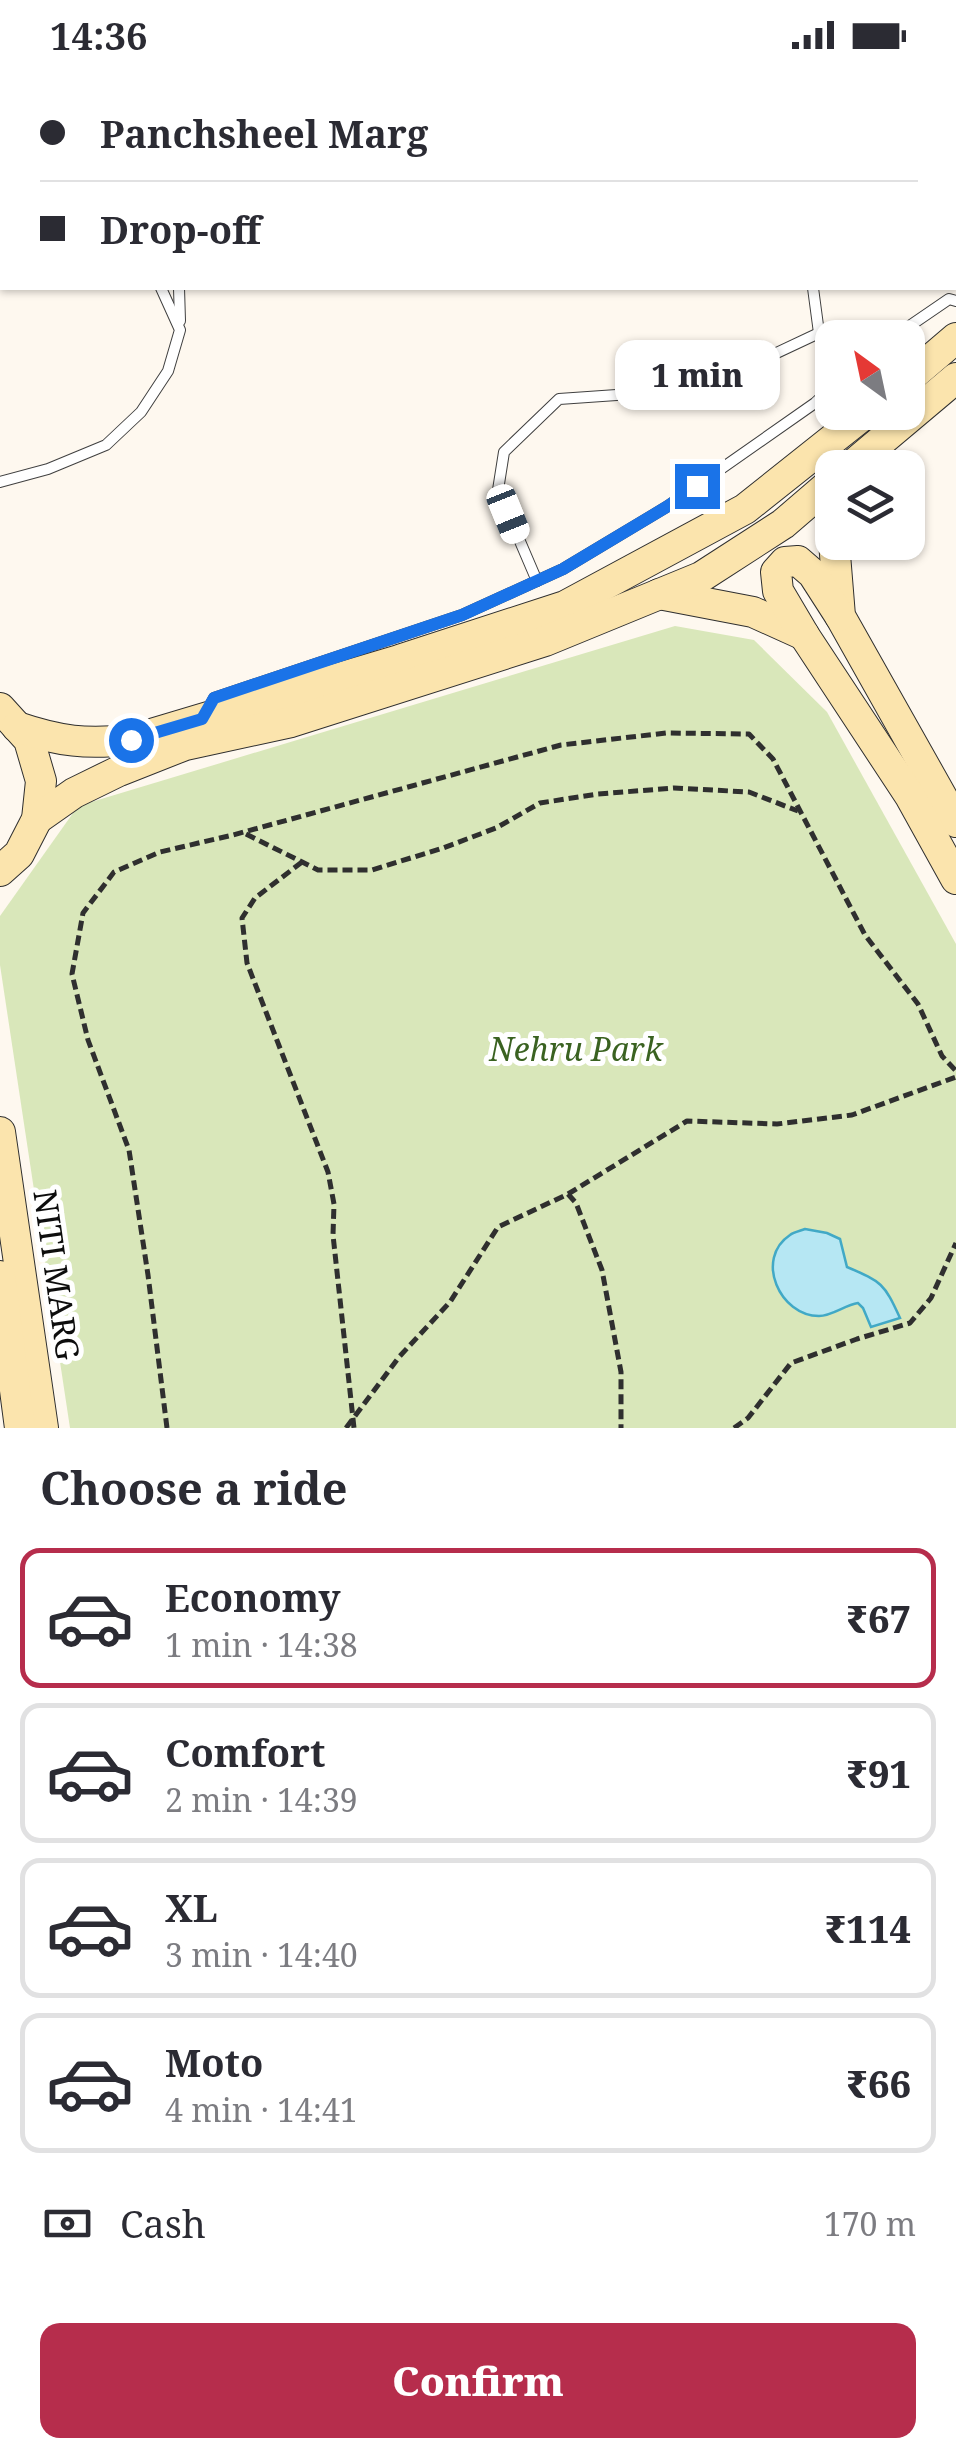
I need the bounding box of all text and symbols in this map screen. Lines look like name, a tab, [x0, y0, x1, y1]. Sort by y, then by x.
text: 14:36	[50, 9, 147, 61]
text: Panchsheel Marg	[100, 107, 428, 159]
text: Drop-off	[100, 203, 261, 255]
north arrow	[815, 320, 925, 430]
map controls	[815, 320, 925, 560]
callout: 1 min	[614, 341, 780, 411]
text: 1 min	[652, 353, 743, 396]
button: layers	[815, 450, 925, 560]
route end	[675, 464, 720, 509]
car	[483, 481, 533, 547]
route start	[109, 718, 154, 763]
park label: Nehru Park	[488, 1027, 664, 1070]
street label: NITI MARG	[24, 1187, 91, 1363]
text: Choose a ride	[40, 1457, 348, 1518]
text: Economy	[165, 1571, 341, 1623]
icon: car	[45, 1573, 135, 1663]
text: ₹67	[846, 1592, 911, 1644]
text: 1 min · 14:38	[165, 1623, 358, 1666]
text: Comfort	[165, 1726, 325, 1778]
icon: car	[45, 1728, 135, 1818]
text: ₹91	[846, 1747, 911, 1799]
text: 2 min · 14:39	[165, 1778, 358, 1821]
text: XL	[165, 1881, 218, 1933]
icon: car	[45, 1883, 135, 1973]
text: ₹114	[825, 1902, 911, 1954]
text: 3 min · 14:40	[165, 1933, 358, 1976]
text: Moto	[165, 2036, 263, 2088]
icon: car	[45, 2038, 135, 2128]
text: ₹66	[846, 2057, 911, 2109]
text: 4 min · 14:41	[165, 2088, 358, 2131]
icon: cash	[40, 2196, 95, 2251]
text: Cash	[120, 2197, 206, 2249]
text: 170 m	[824, 2202, 916, 2245]
button: Confirm	[40, 2323, 916, 2438]

